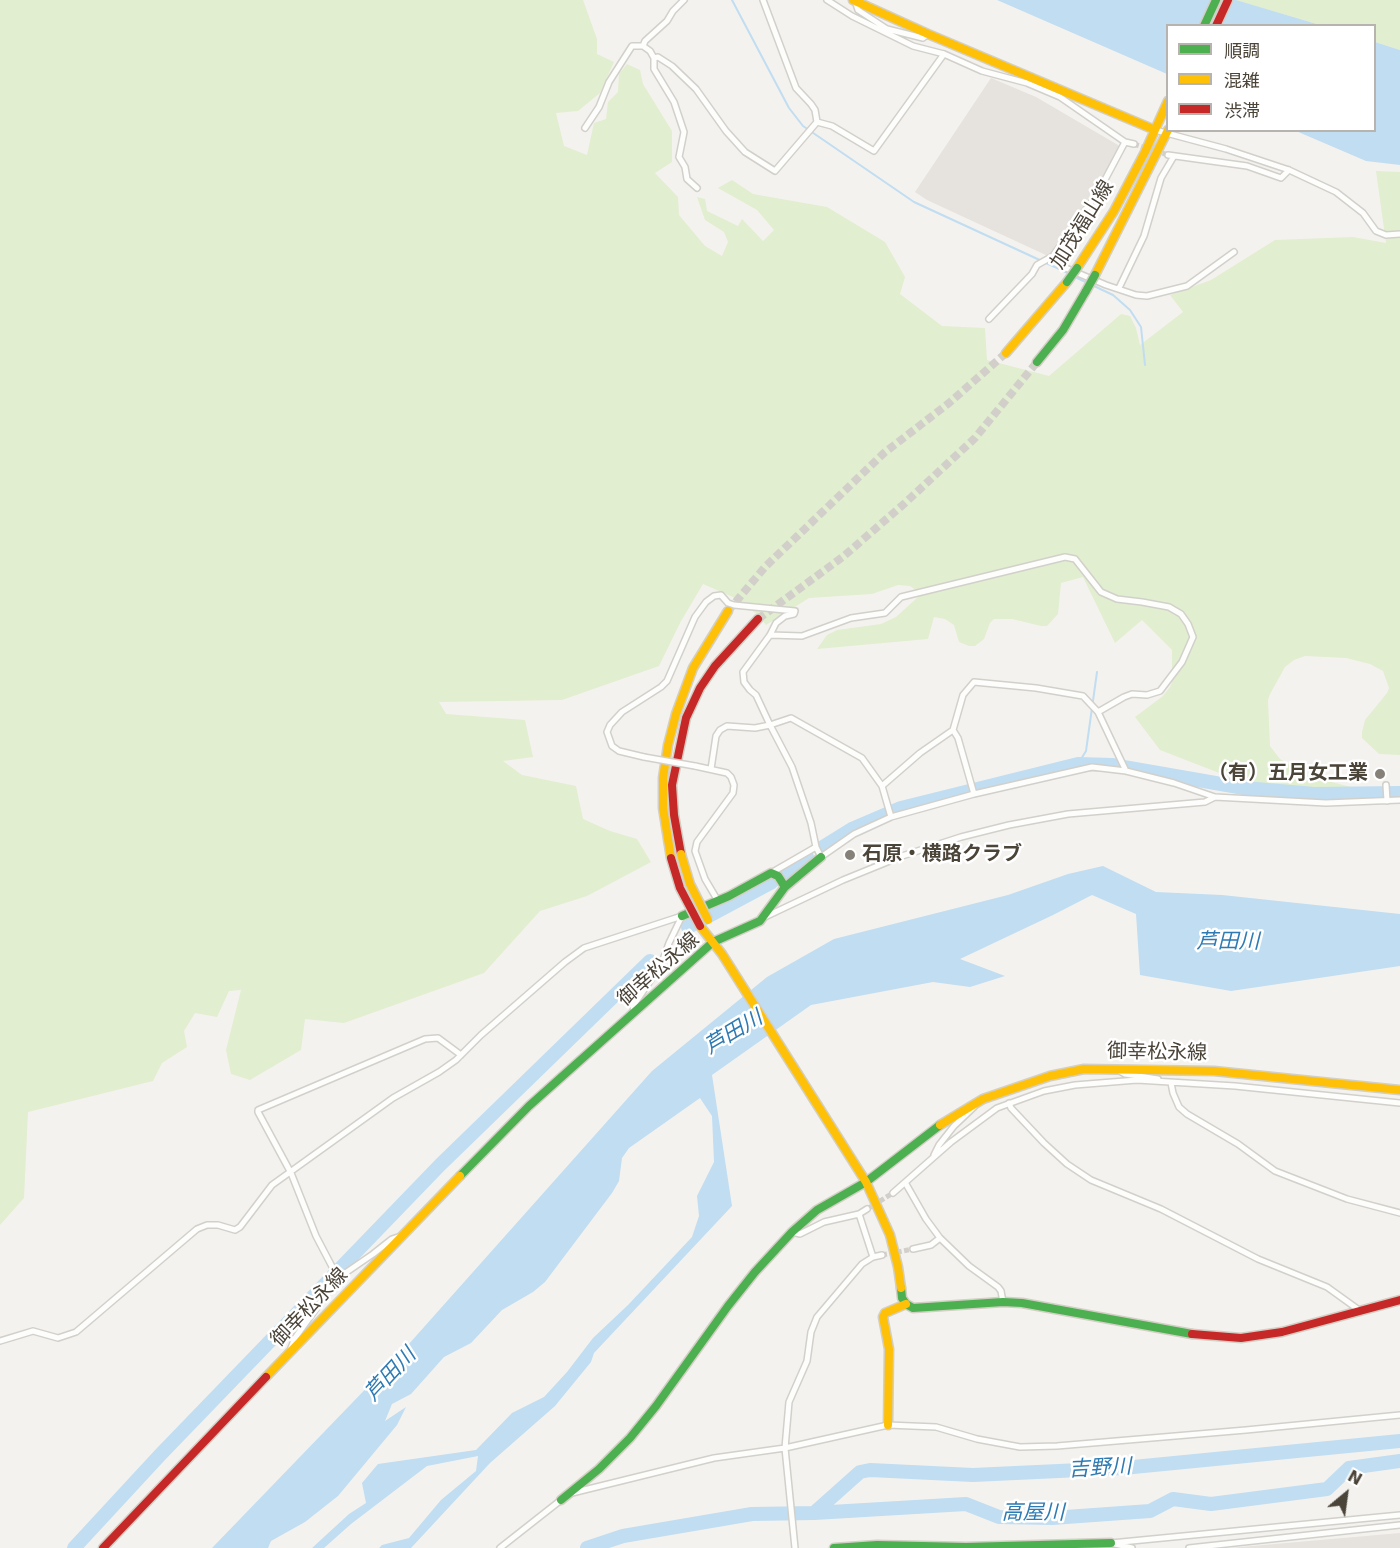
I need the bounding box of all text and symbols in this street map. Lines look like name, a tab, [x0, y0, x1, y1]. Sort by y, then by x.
legend	[1166, 24, 1376, 132]
text: 順調	[1224, 40, 1260, 61]
text: 混雑	[1224, 70, 1260, 91]
text: 渋滞	[1224, 100, 1260, 121]
street label: 加茂福山線	[1046, 176, 1120, 274]
place label: （有）五月女工業	[1208, 762, 1368, 786]
marker: （有）五月女工業	[1373, 767, 1387, 781]
place label: 石原・横路クラブ	[862, 843, 1022, 867]
marker: 石原・横路クラブ	[843, 848, 857, 862]
street label: 御幸松永線	[613, 928, 705, 1012]
water label: 芦田川	[1197, 930, 1259, 956]
water label: 芦田川	[701, 1006, 767, 1060]
street label: 御幸松永線	[1107, 1040, 1207, 1066]
street label: 御幸松永線	[267, 1264, 353, 1352]
water label: 芦田川	[360, 1343, 422, 1407]
water label: 吉野川	[1068, 1455, 1132, 1483]
north arrow	[1316, 1464, 1376, 1524]
text: N	[1345, 1466, 1365, 1489]
water label: 高屋川	[1002, 1501, 1064, 1527]

